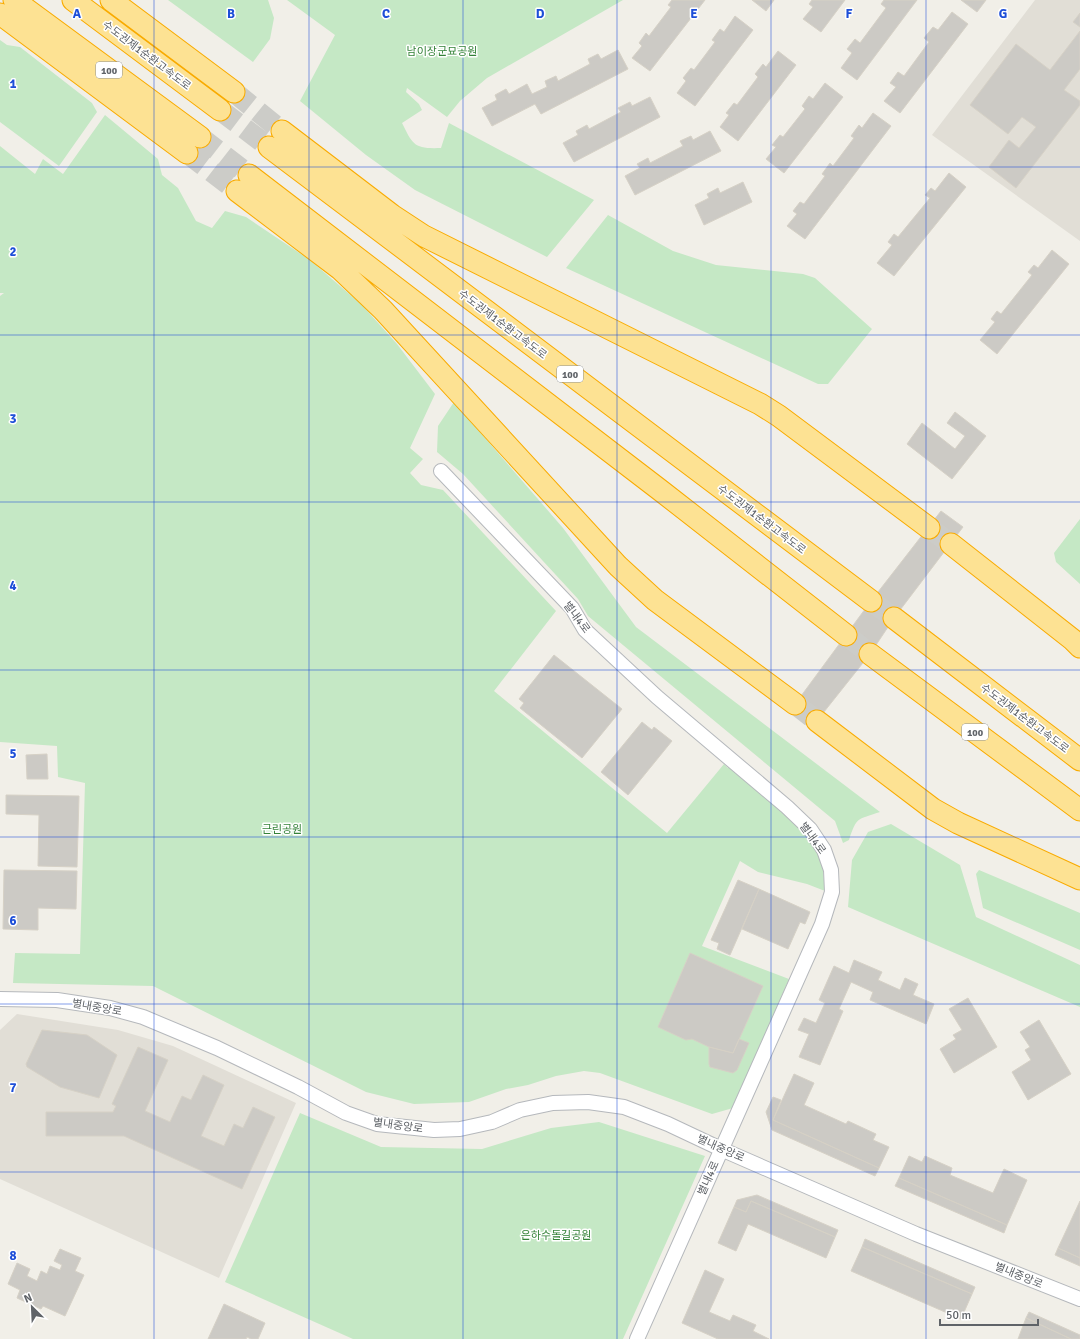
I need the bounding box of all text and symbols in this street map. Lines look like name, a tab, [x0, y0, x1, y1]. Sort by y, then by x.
text: A	[73, 6, 82, 22]
text: B	[227, 6, 235, 22]
text: C	[382, 6, 390, 22]
text: D	[536, 6, 545, 22]
text: E	[690, 6, 698, 22]
text: F	[846, 6, 853, 22]
text: G	[999, 6, 1007, 22]
street label: 수도권제1순환고속도로	[100, 18, 193, 93]
park label: 남이장군묘공원	[407, 45, 477, 58]
road number: 100	[96, 62, 122, 78]
text: 1	[9, 76, 17, 92]
text: 2	[9, 244, 17, 260]
street label: 수도권제1순환고속도로	[456, 287, 549, 362]
road number: 100	[557, 366, 583, 382]
text: 3	[9, 411, 17, 427]
street label: 수도권제1순환고속도로	[715, 482, 808, 557]
text: 4	[9, 578, 17, 594]
street label: 별내4로	[560, 599, 593, 636]
street label: 수도권제1순환고속도로	[978, 681, 1071, 756]
road number: 100	[962, 724, 988, 740]
text: 5	[9, 746, 17, 762]
street label: 별내4로	[797, 820, 829, 857]
park label: 근린공원	[262, 823, 302, 836]
text: 6	[9, 913, 17, 929]
street label: 별내중앙로	[71, 997, 123, 1018]
text: 7	[9, 1080, 17, 1096]
street label: 별내중앙로	[372, 1116, 424, 1135]
street label: 별내중앙로	[695, 1132, 747, 1165]
street label: 별내4로	[695, 1159, 722, 1197]
park label: 은하수돌길공원	[521, 1229, 591, 1242]
text: 8	[9, 1248, 17, 1264]
street label: 별내중앙로	[993, 1260, 1045, 1291]
north arrow	[12, 1287, 52, 1327]
text: N	[22, 1291, 34, 1306]
scale bar	[940, 1301, 1038, 1327]
text: 50 m	[946, 1308, 971, 1323]

